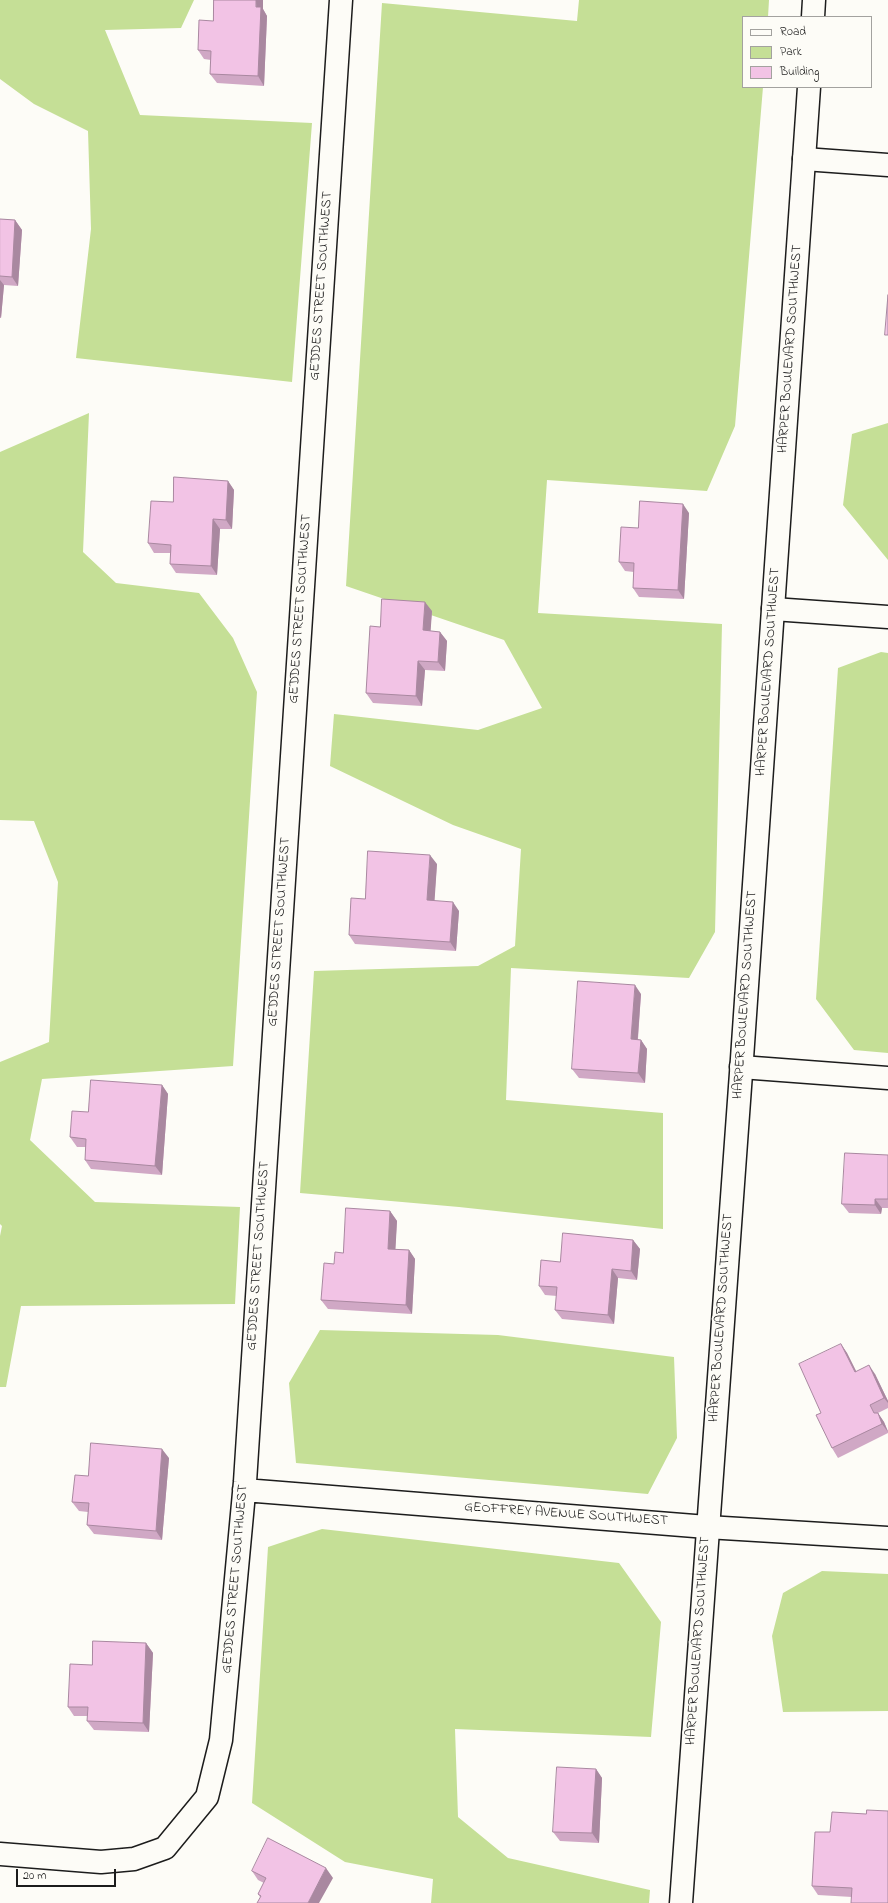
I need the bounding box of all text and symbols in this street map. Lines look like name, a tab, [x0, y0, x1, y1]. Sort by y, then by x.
legend	[742, 16, 872, 88]
text: Road	[780, 23, 806, 41]
text: Park	[780, 43, 802, 61]
text: Building	[780, 63, 819, 81]
street label: GEDDES STREET SOUTHWEST	[307, 191, 337, 381]
street label: HARPER BOULEVARD SOUTHWEST	[775, 244, 807, 454]
street label: GEDDES STREET SOUTHWEST	[286, 514, 316, 704]
street label: HARPER BOULEVARD SOUTHWEST	[753, 567, 785, 777]
street label: GEDDES STREET SOUTHWEST	[265, 837, 295, 1027]
street label: HARPER BOULEVARD SOUTHWEST	[730, 890, 762, 1100]
street label: GEDDES STREET SOUTHWEST	[244, 1161, 274, 1351]
street label: HARPER BOULEVARD SOUTHWEST	[706, 1213, 738, 1423]
street label: GEDDES STREET SOUTHWEST	[219, 1484, 253, 1674]
street label: GEOFFREY AVENUE SOUTHWEST	[464, 1500, 668, 1530]
street label: HARPER BOULEVARD SOUTHWEST	[683, 1536, 715, 1746]
scale bar	[18, 1861, 118, 1887]
text: 20 m	[23, 1867, 46, 1885]

